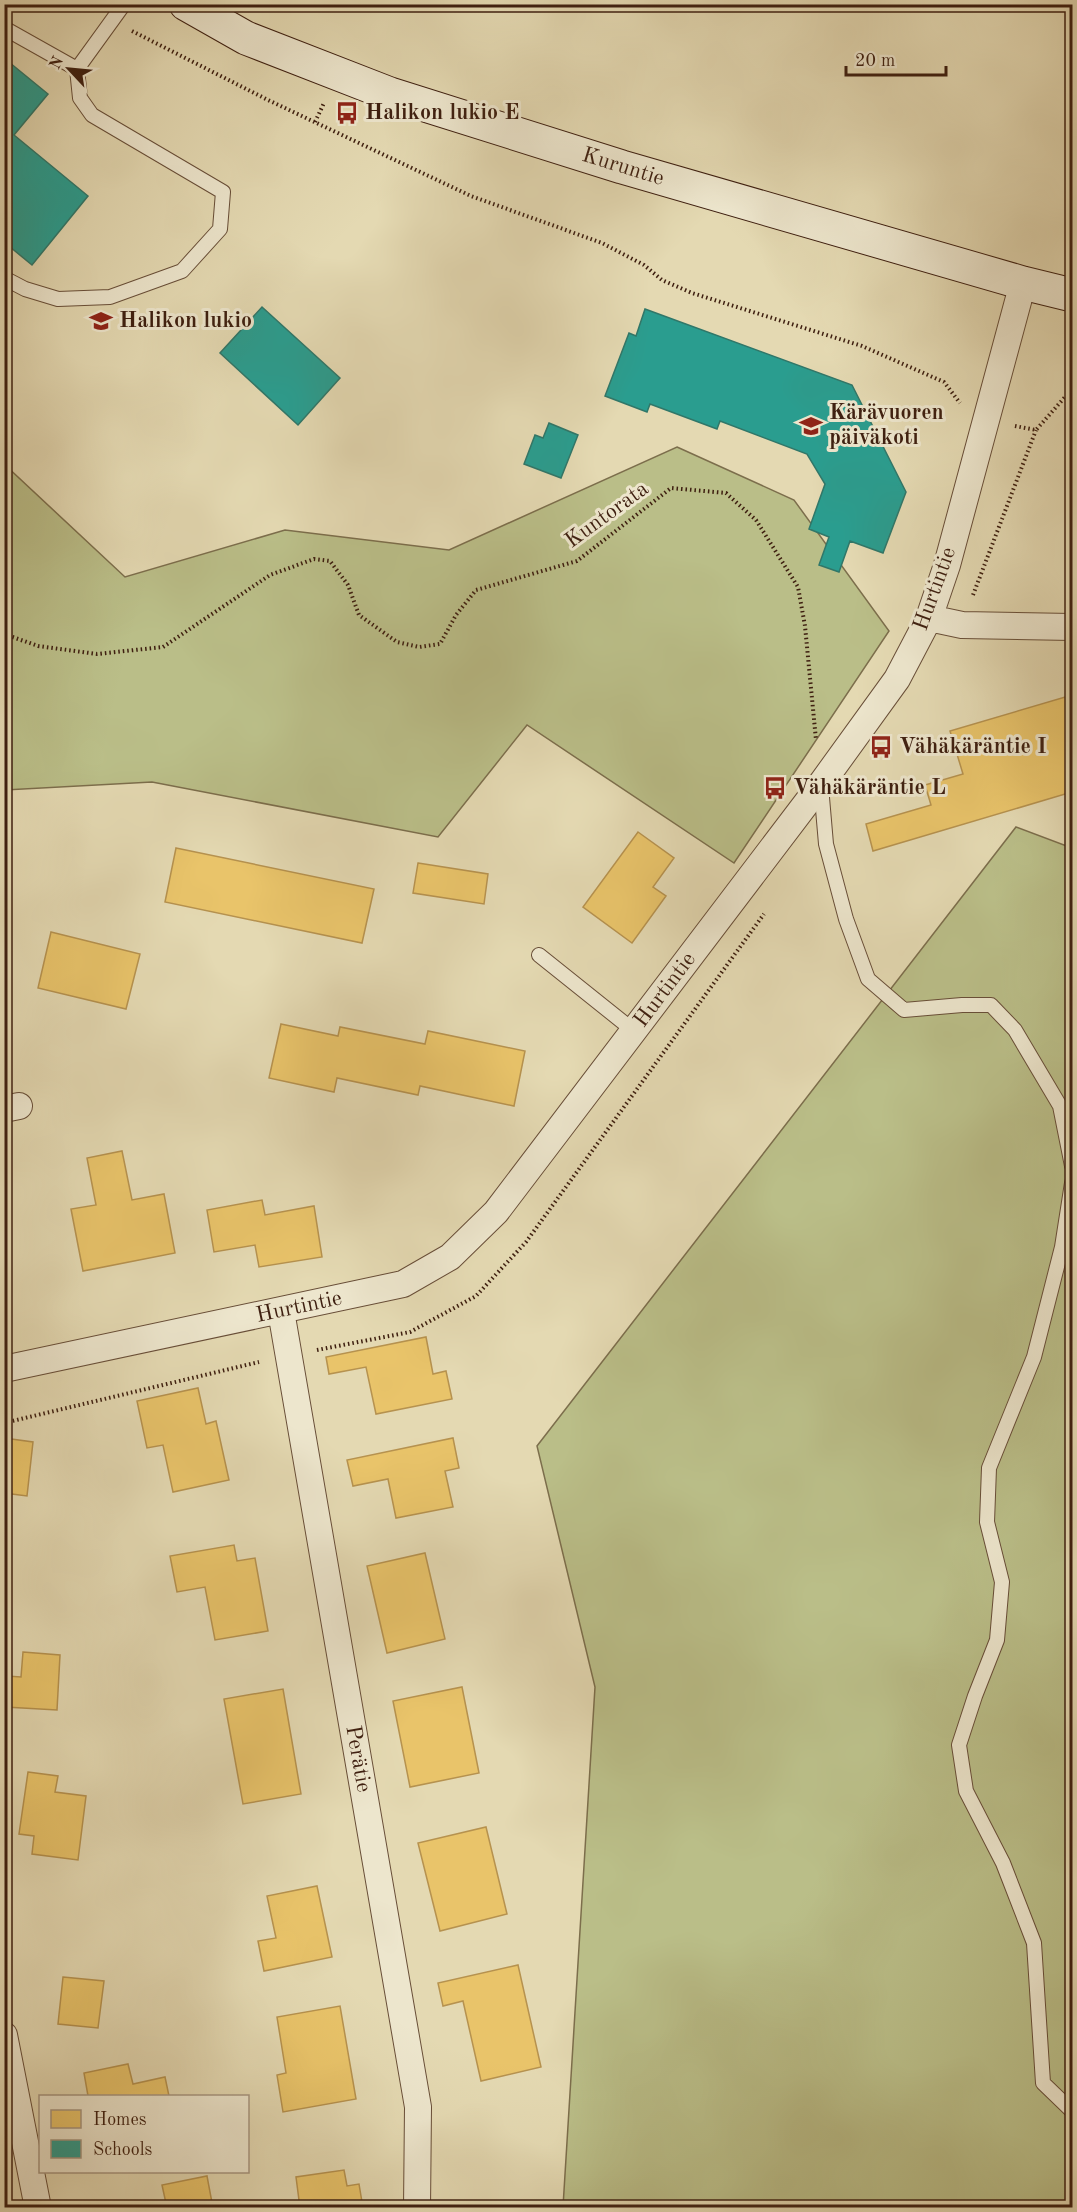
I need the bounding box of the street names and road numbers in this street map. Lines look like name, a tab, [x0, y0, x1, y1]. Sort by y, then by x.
street label: Kuruntie	[579, 144, 667, 190]
street label: Kuntorata	[561, 477, 653, 553]
street label: Hurtintie	[910, 544, 960, 634]
street label: Hurtintie	[630, 948, 700, 1032]
street label: Hurtintie	[254, 1287, 344, 1327]
street label: Perätie	[341, 1724, 375, 1794]

